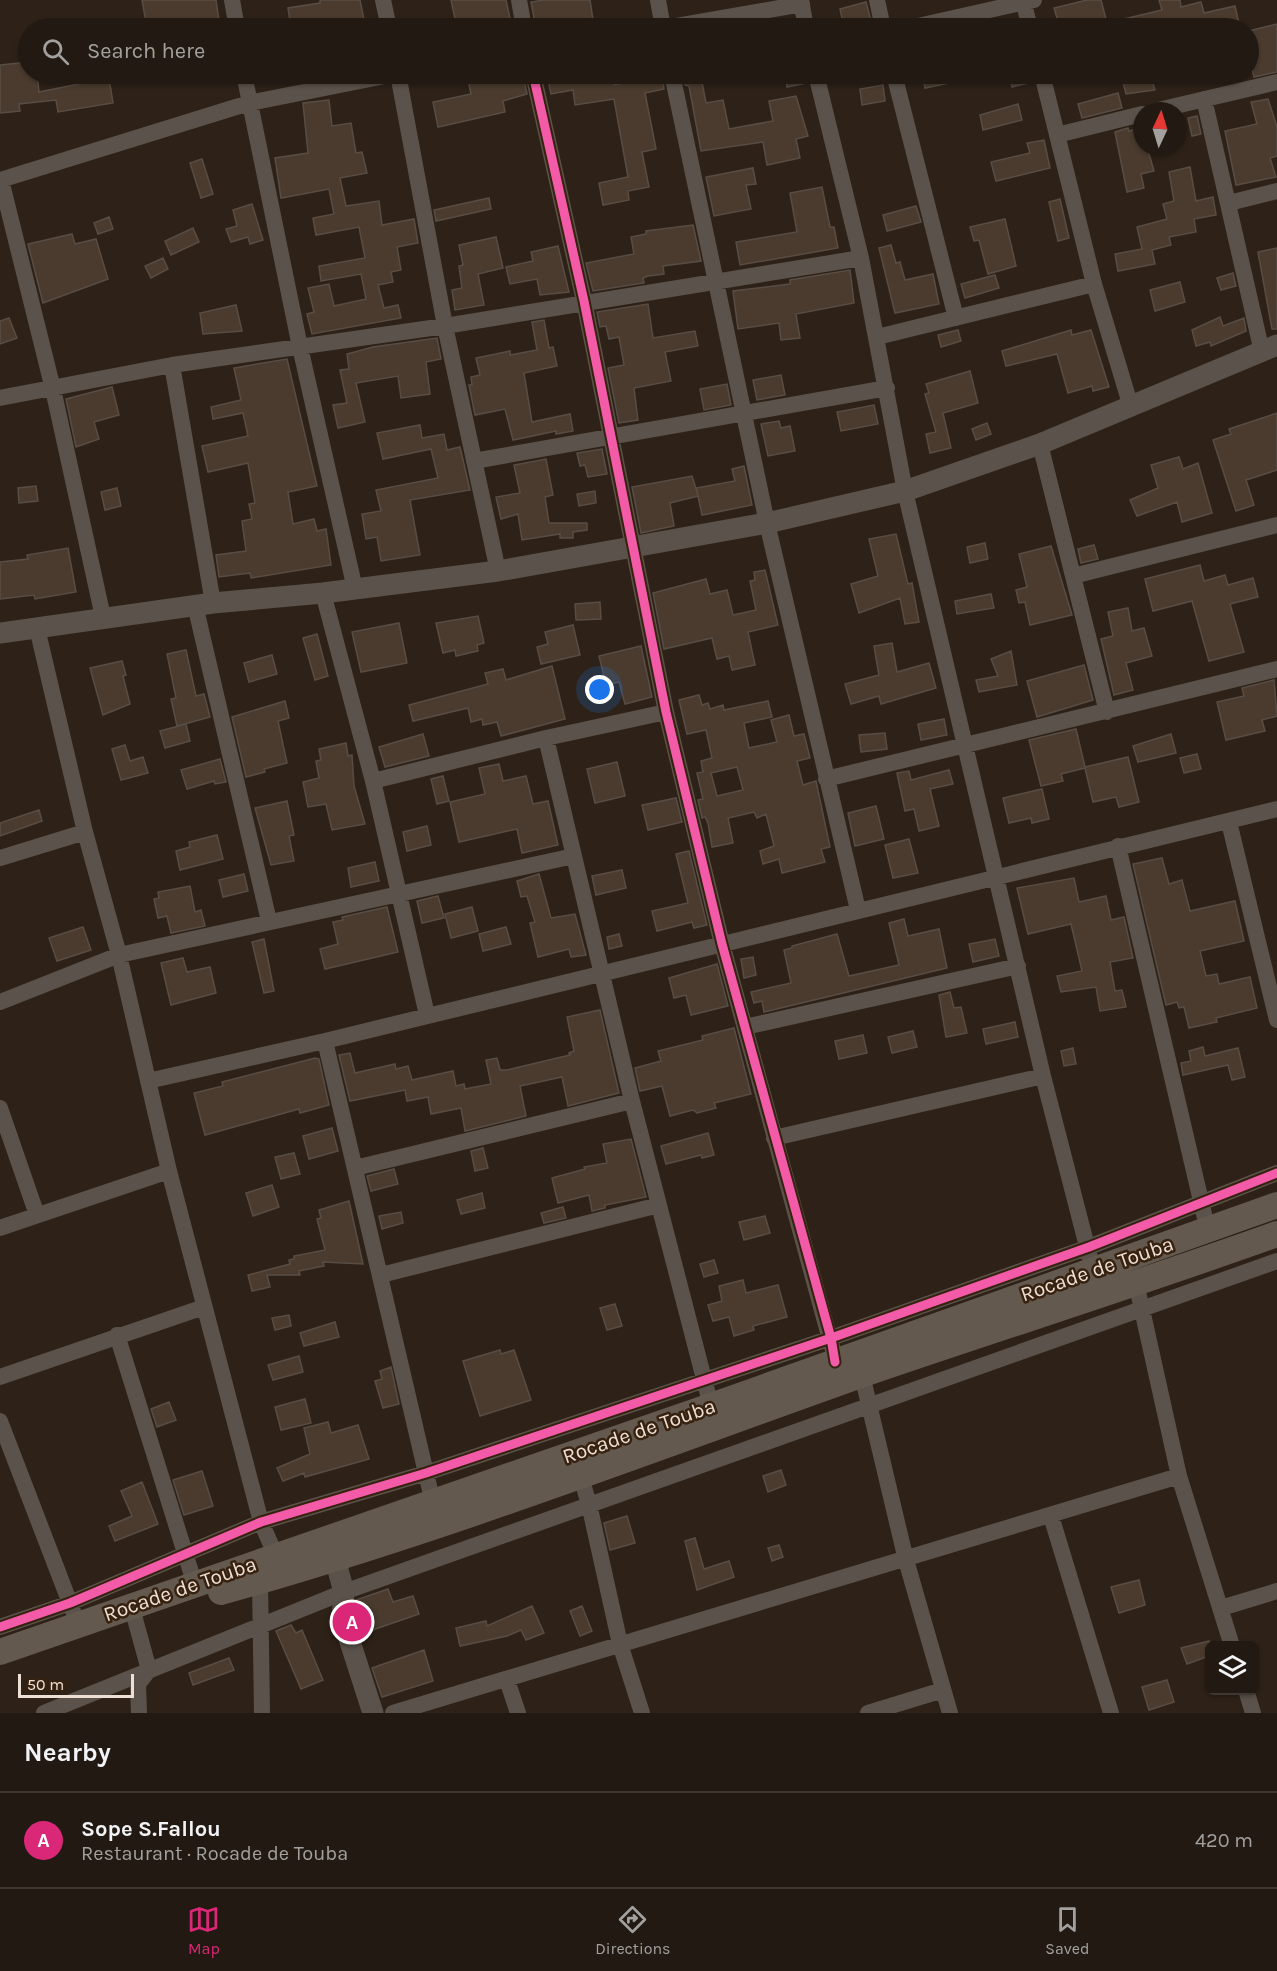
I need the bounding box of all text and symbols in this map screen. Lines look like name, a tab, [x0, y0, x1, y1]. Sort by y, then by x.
search box	[18, 18, 1259, 84]
icon: search	[39, 35, 72, 68]
text: Search here	[87, 38, 205, 64]
north arrow	[1133, 102, 1187, 156]
your location	[585, 675, 614, 704]
street label: Rocade de Touba	[1017, 1232, 1177, 1306]
street label: Rocade de Touba	[559, 1394, 719, 1468]
street label: Rocade de Touba	[100, 1552, 260, 1626]
pin: A	[332, 1600, 372, 1644]
map controls	[1205, 1641, 1259, 1695]
button: layers	[1205, 1641, 1259, 1695]
scale bar	[18, 1671, 134, 1698]
text: 50 m	[27, 1675, 64, 1694]
text: Nearby	[24, 1737, 111, 1768]
text: Sope S.Fallou	[81, 1816, 221, 1842]
text: A	[37, 1829, 50, 1852]
text: 420 m	[1195, 1829, 1253, 1852]
text: Restaurant · Rocade de Touba	[81, 1842, 348, 1865]
tab: Map	[187, 1903, 220, 1958]
tab: Directions	[595, 1903, 670, 1958]
tab: Saved	[1045, 1903, 1090, 1958]

